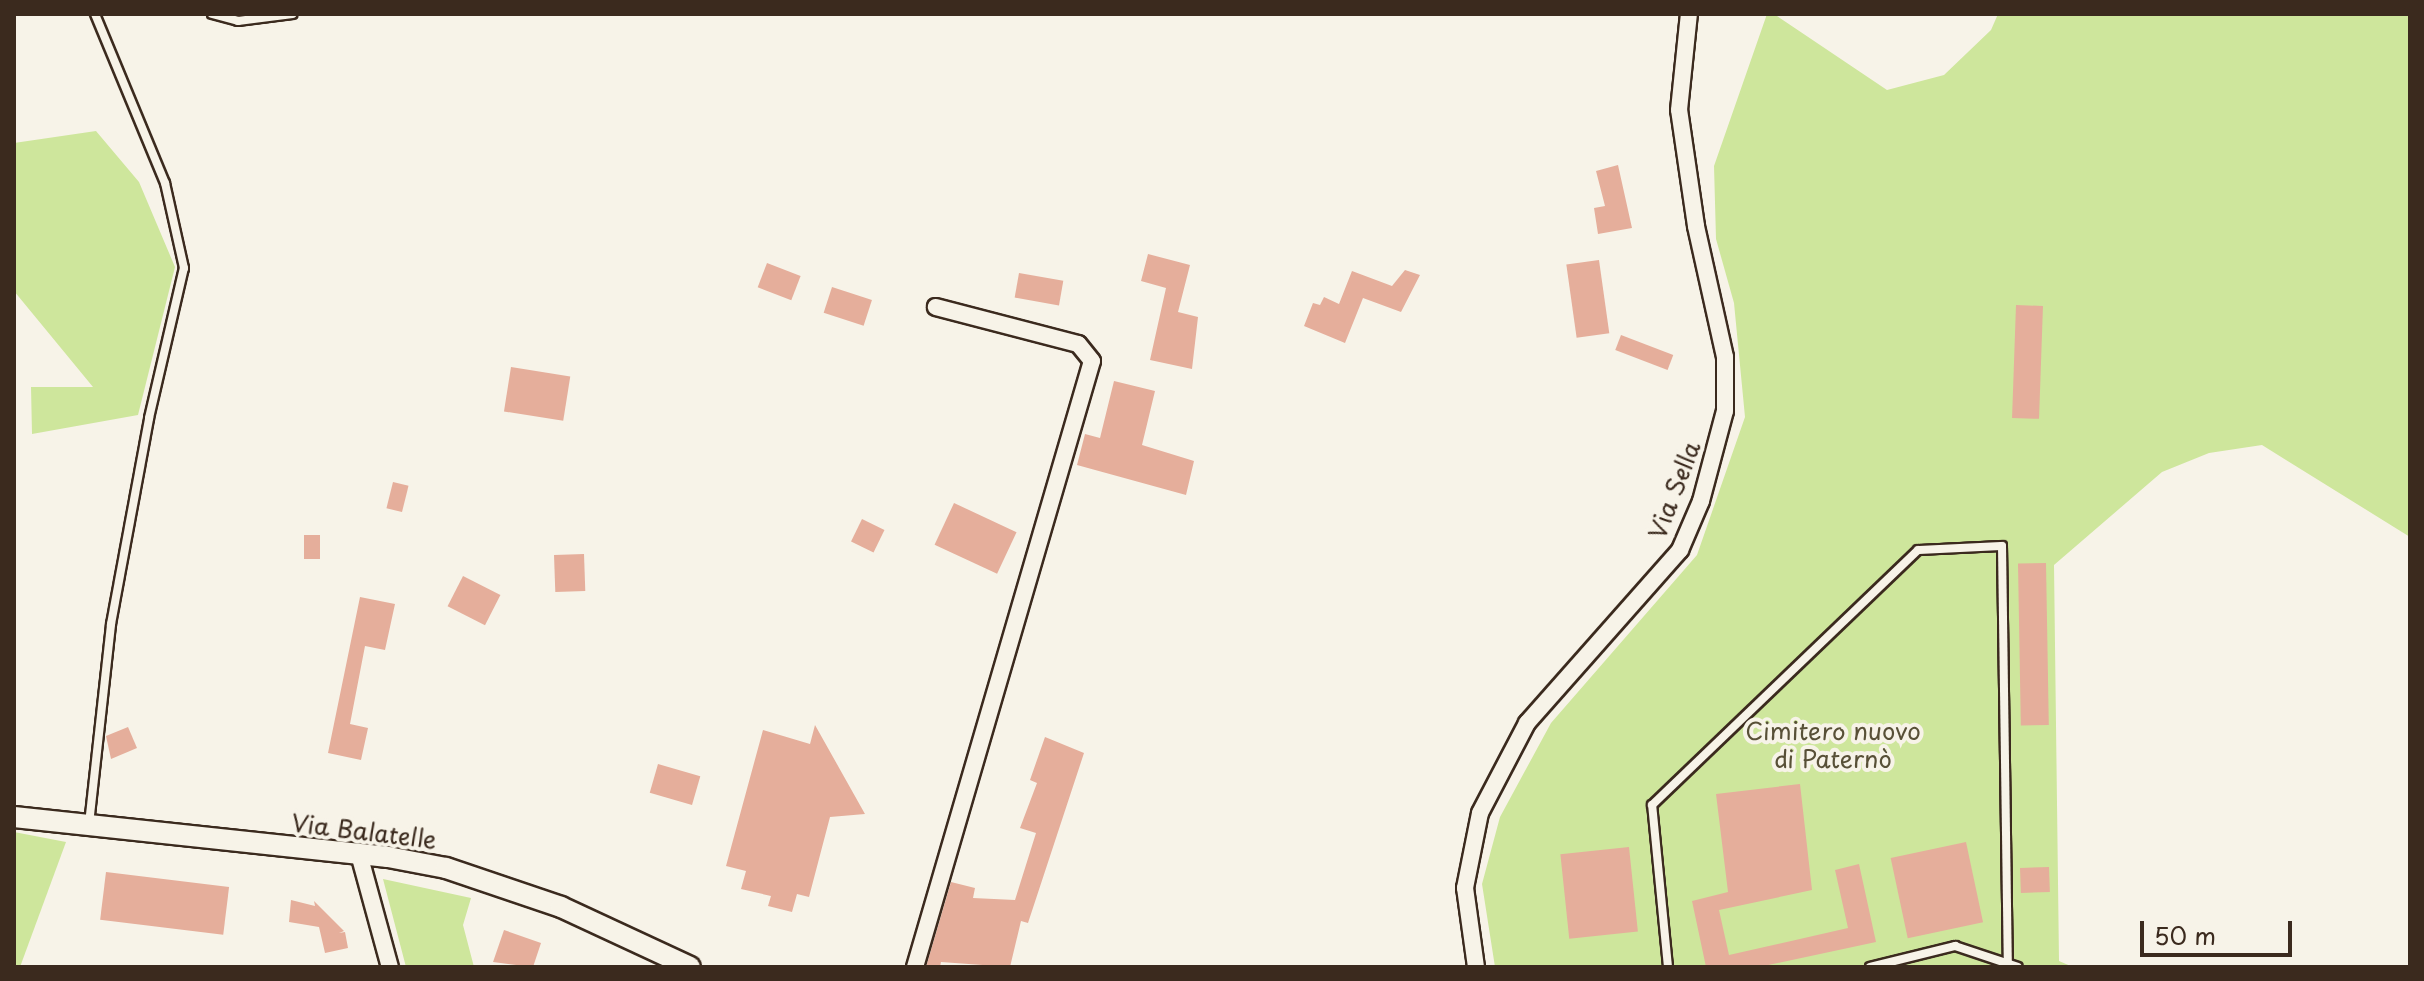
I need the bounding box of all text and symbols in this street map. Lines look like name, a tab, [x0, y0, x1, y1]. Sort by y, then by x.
street label: Via Sella	[1642, 437, 1706, 543]
park label: Cimitero nuovo di Paternò	[1746, 717, 1920, 773]
street label: Via Balatelle	[290, 808, 438, 854]
scale bar	[2144, 905, 2296, 955]
text: 50 m	[2154, 917, 2216, 953]

